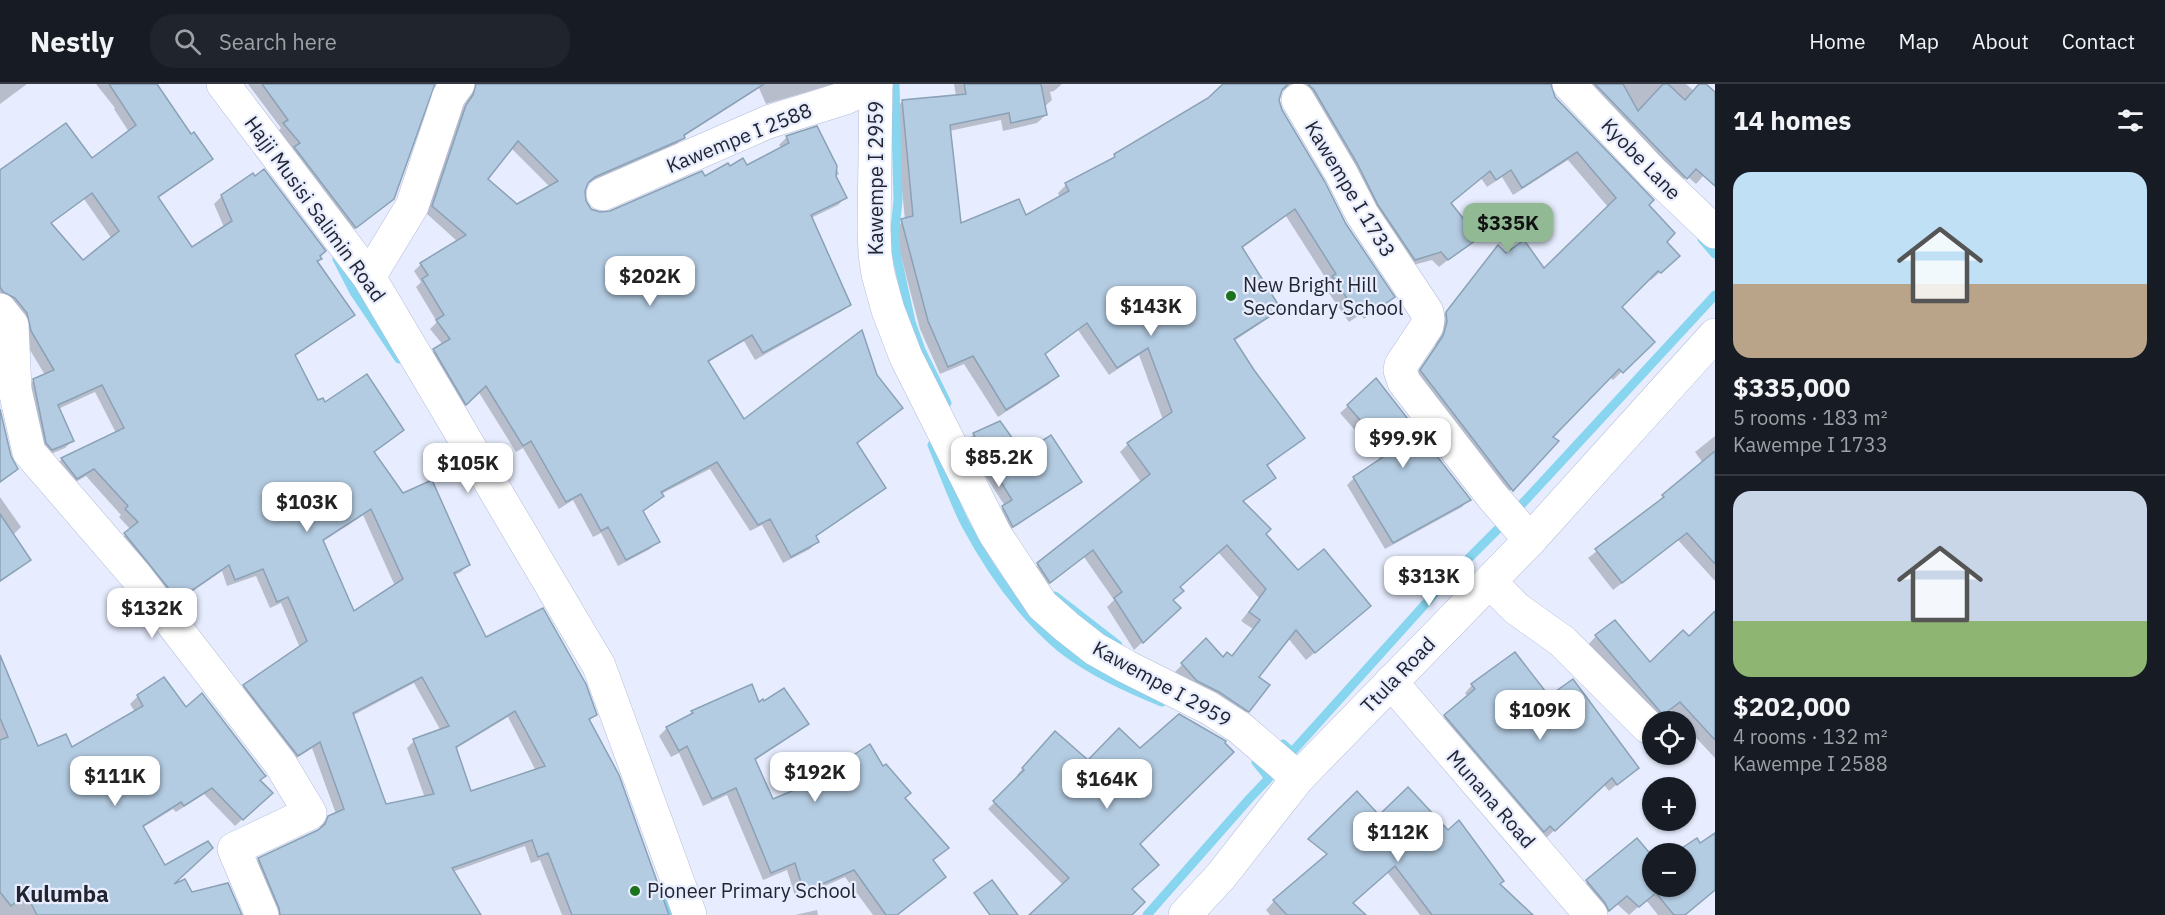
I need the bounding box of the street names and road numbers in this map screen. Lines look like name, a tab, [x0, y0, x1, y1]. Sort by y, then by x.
street label: Kawempe I 2588	[662, 96, 816, 179]
street label: Kawempe I 2959	[862, 101, 889, 255]
street label: Hajji Musisi Salimin Road	[239, 110, 392, 307]
street label: Kyobe Lane	[1596, 112, 1687, 205]
street label: Kawempe I 1733	[1299, 115, 1402, 262]
street label: Ttula Road	[1354, 631, 1441, 719]
street label: Kawempe I 2959	[1088, 634, 1236, 733]
street label: Munana Road	[1441, 744, 1542, 854]

